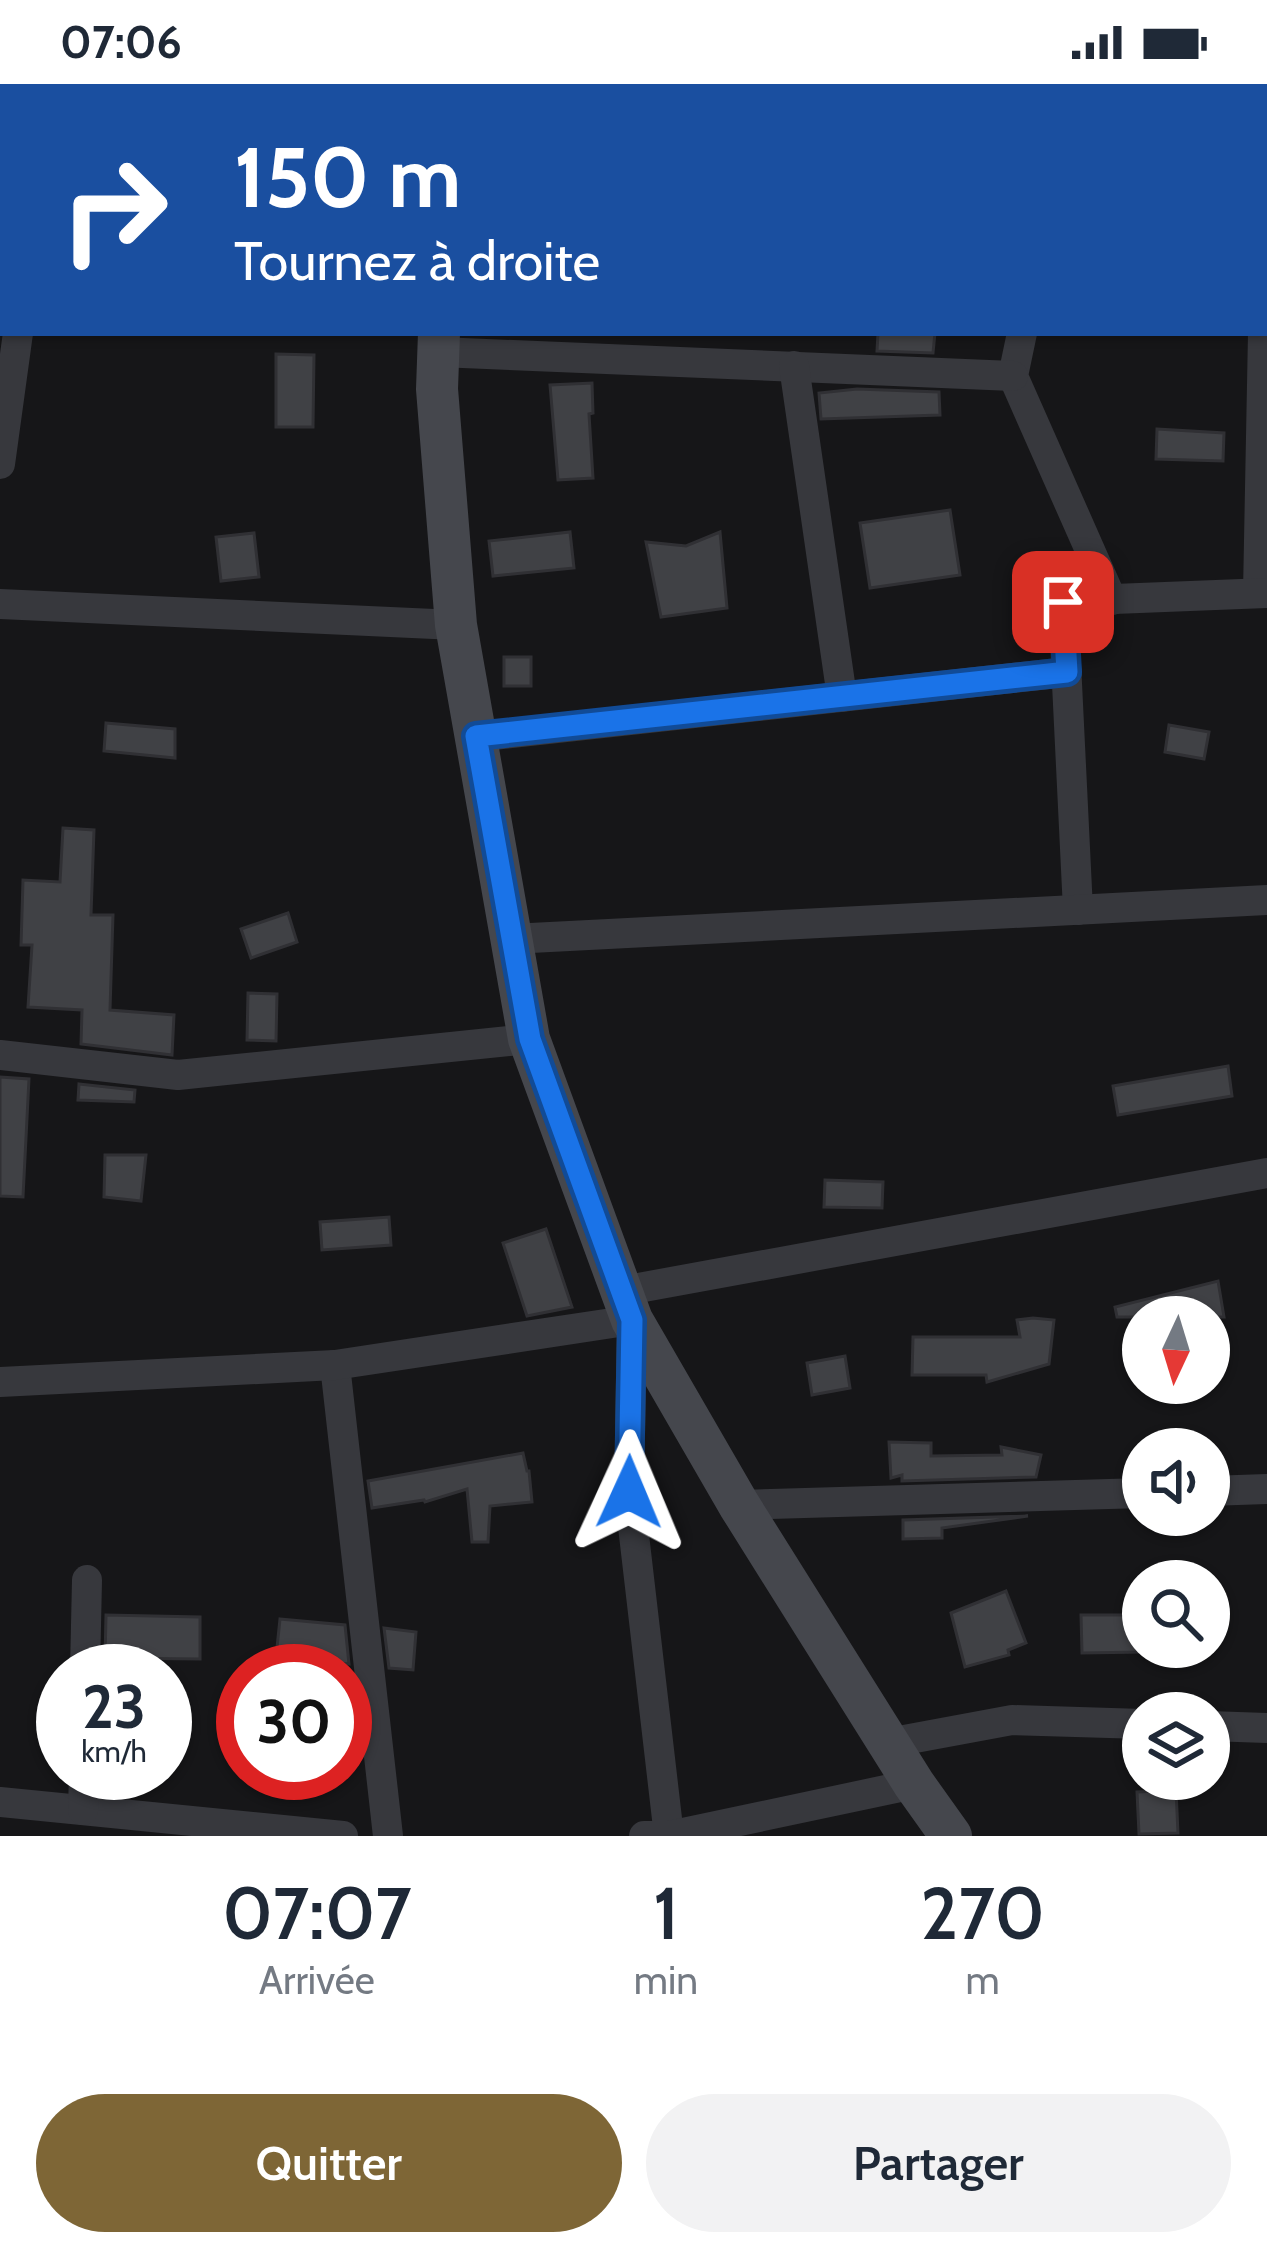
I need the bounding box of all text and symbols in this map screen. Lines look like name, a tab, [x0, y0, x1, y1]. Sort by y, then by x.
text: 07:06	[60, 15, 182, 69]
text: 150 m	[234, 126, 461, 228]
icon: right	[36, 132, 192, 288]
text: Tournez à droite	[234, 228, 600, 294]
pin	[1012, 551, 1114, 653]
icon: arrive	[1030, 569, 1096, 635]
north arrow	[1122, 1296, 1230, 1404]
map controls	[1122, 1296, 1230, 1800]
button: sound	[1122, 1428, 1230, 1536]
position arrow	[566, 1429, 692, 1555]
button: search	[1122, 1560, 1230, 1668]
speed limit sign: 30	[216, 1644, 372, 1800]
text: 23	[82, 1670, 146, 1743]
button: layers	[1122, 1692, 1230, 1800]
text: km/h	[81, 1733, 147, 1770]
text: 07:07	[222, 1870, 412, 1957]
text: 1	[653, 1870, 679, 1957]
text: 270	[920, 1870, 1045, 1957]
text: Arrivée	[259, 1956, 375, 2004]
text: min	[634, 1956, 698, 2004]
text: m	[965, 1956, 1000, 2004]
button: Quitter	[36, 2094, 622, 2232]
button: Partager	[646, 2094, 1231, 2232]

